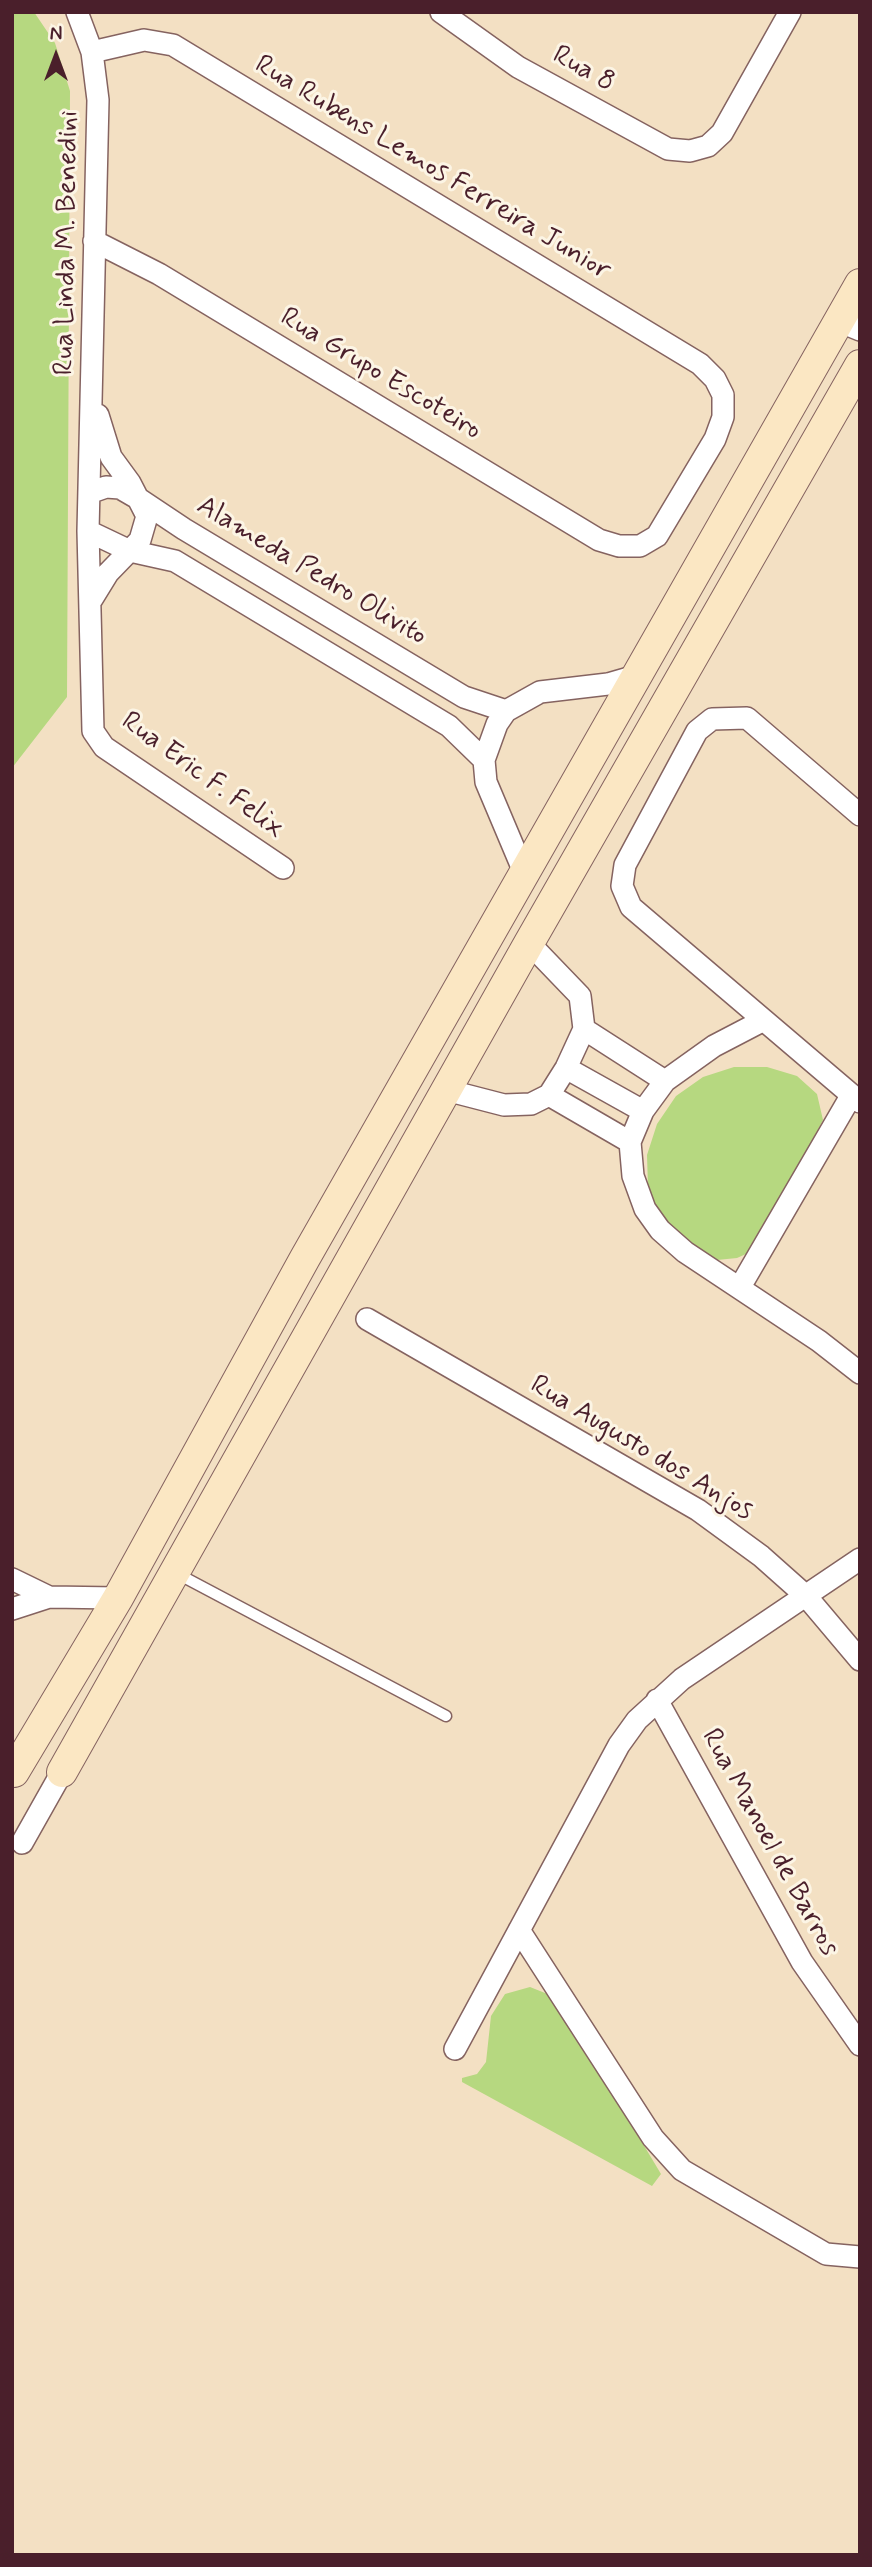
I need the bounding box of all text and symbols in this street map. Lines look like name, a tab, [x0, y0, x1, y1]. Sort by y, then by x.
north arrow	[21, 21, 91, 91]
text: N	[50, 22, 62, 47]
street label: Rua 8	[546, 39, 620, 101]
street label: Rua Rubens Lemos Ferreira Junior	[248, 49, 616, 289]
street label: Rua Linda M. Benedini	[49, 110, 87, 376]
street label: Rua Grupo Escoteiro	[273, 302, 487, 448]
street label: Alameda Pedro Olivito	[190, 490, 432, 654]
street label: Rua Eric F. Felix	[114, 706, 290, 846]
street label: Rua Augusto dos Anjos	[523, 1369, 759, 1529]
street label: Rua Manoel de Barros	[693, 1724, 845, 1962]

